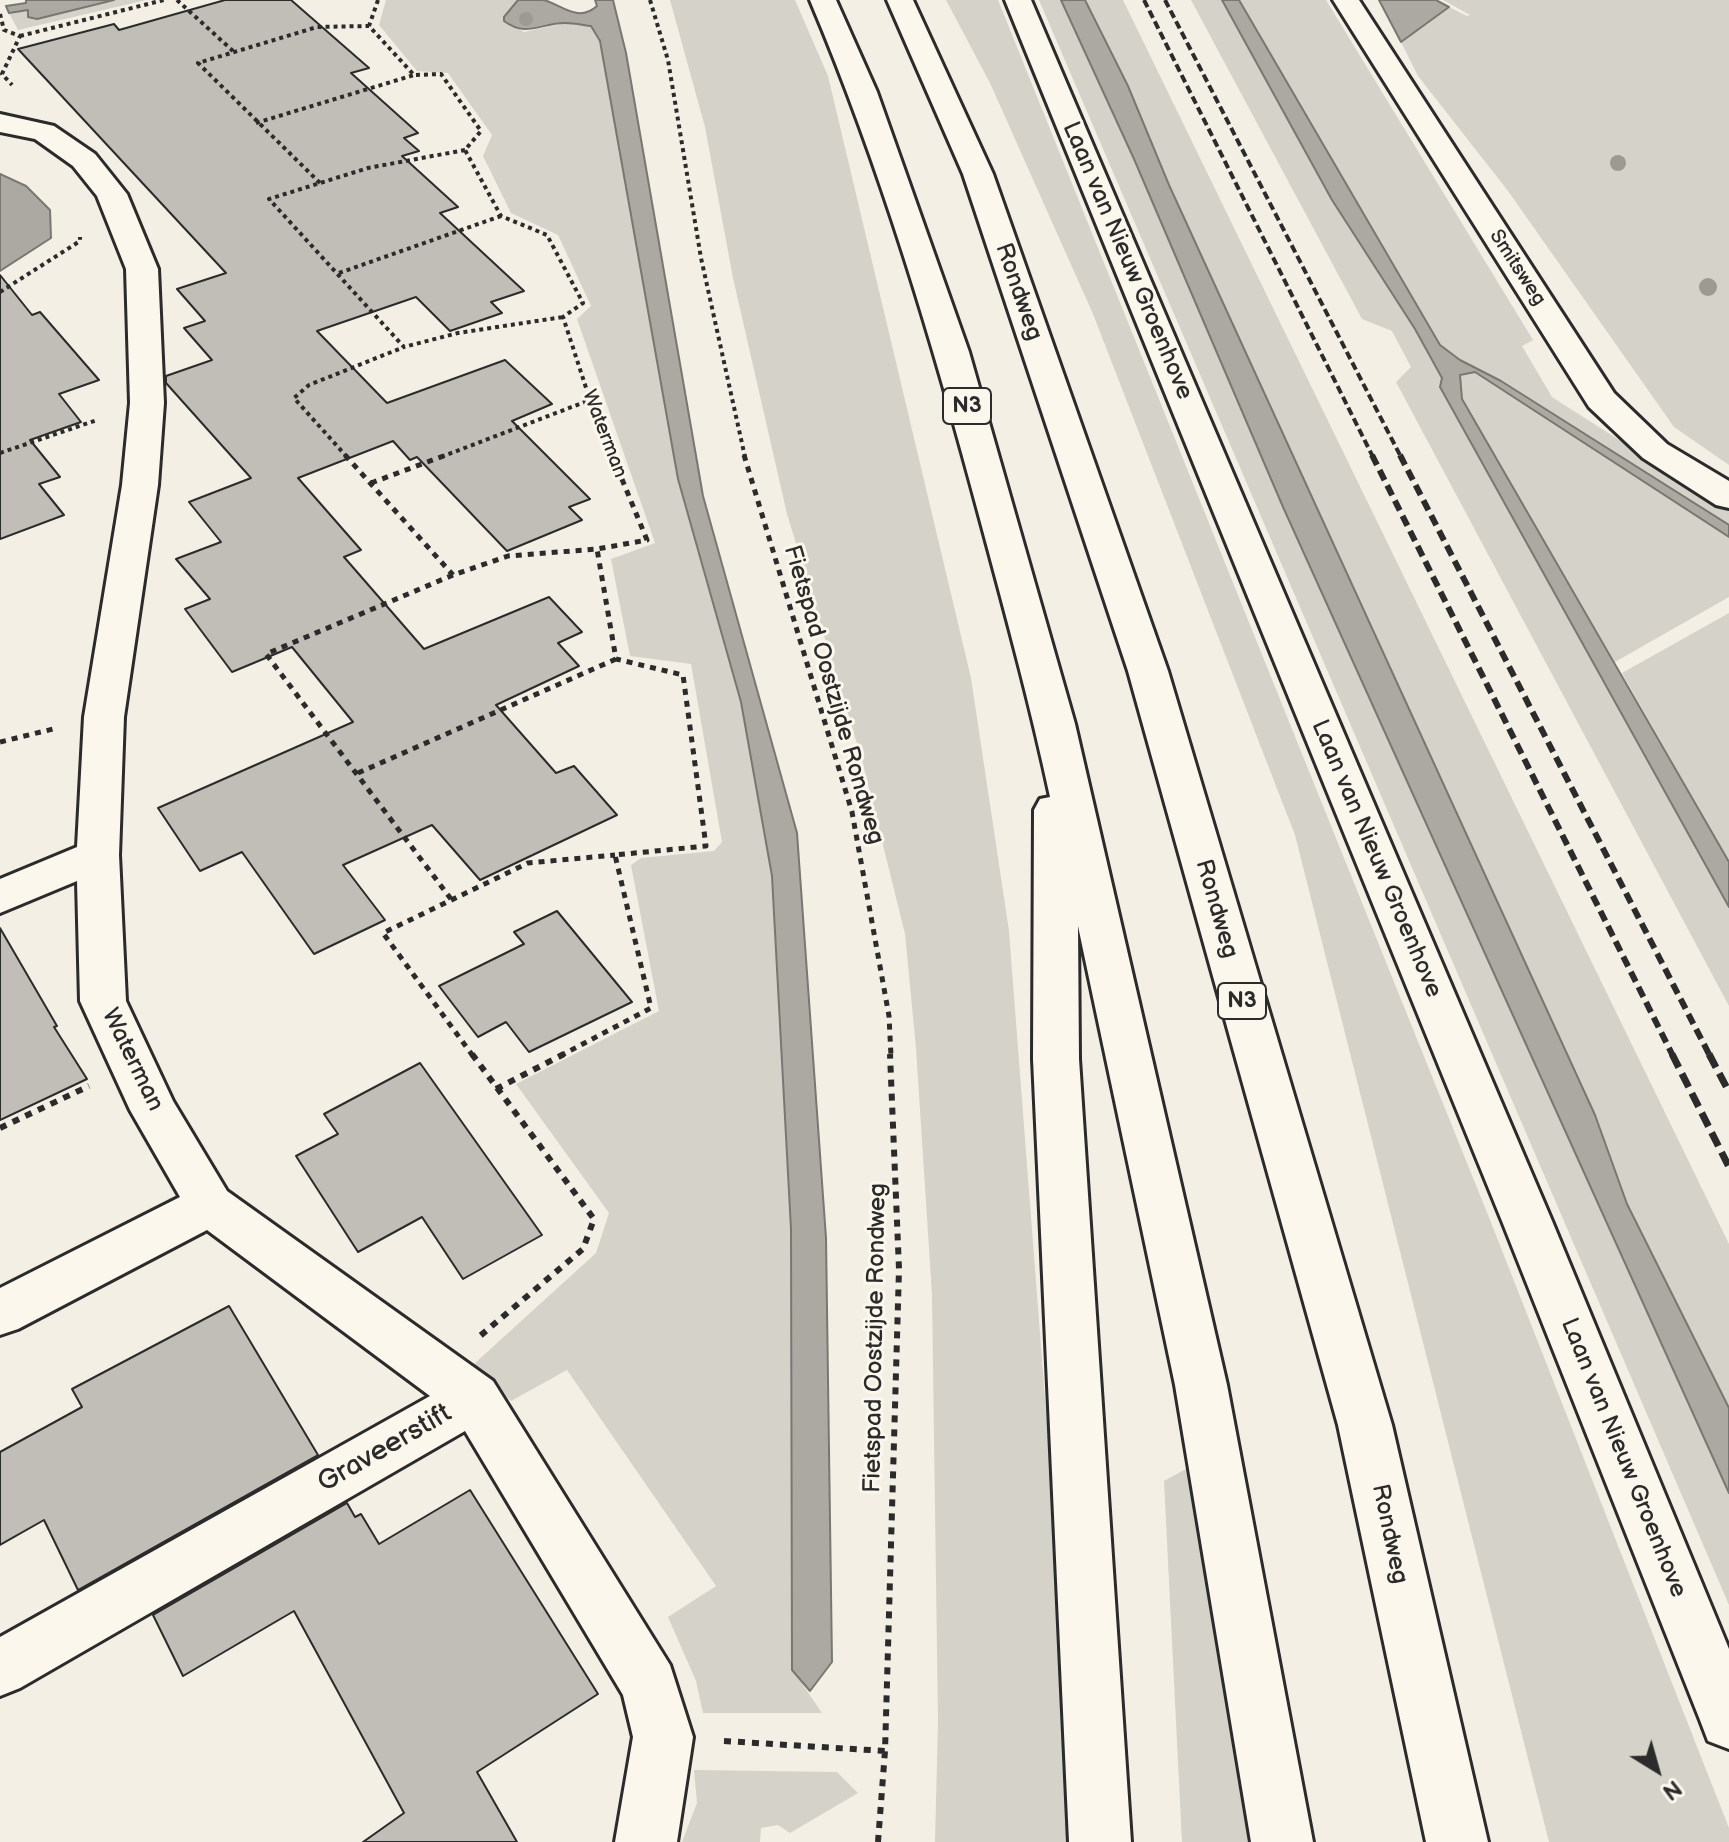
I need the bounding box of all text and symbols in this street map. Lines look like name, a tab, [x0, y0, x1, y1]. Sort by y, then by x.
street label: Laan van Nieuw Groenhove	[1055, 118, 1199, 404]
street label: Smitsweg	[1484, 226, 1550, 310]
street label: Rondweg	[988, 240, 1048, 344]
street label: Waterman	[576, 387, 632, 481]
road number: N3	[943, 388, 991, 424]
street label: Fietspad Oostzijde Rondweg	[776, 542, 890, 848]
street label: Laan van Nieuw Groenhove	[1304, 716, 1448, 1002]
street label: Rondweg	[1188, 856, 1244, 962]
road number: N3	[1218, 983, 1266, 1019]
street label: Waterman	[95, 1004, 169, 1116]
street label: Fietspad Oostzijde Rondweg	[859, 1183, 893, 1493]
street label: Laan van Nieuw Groenhove	[1554, 1314, 1692, 1602]
street label: Graveerstift	[312, 1397, 458, 1501]
street label: Rondweg	[1364, 1482, 1414, 1586]
north arrow	[1617, 1730, 1697, 1810]
text: N	[1657, 1774, 1686, 1805]

